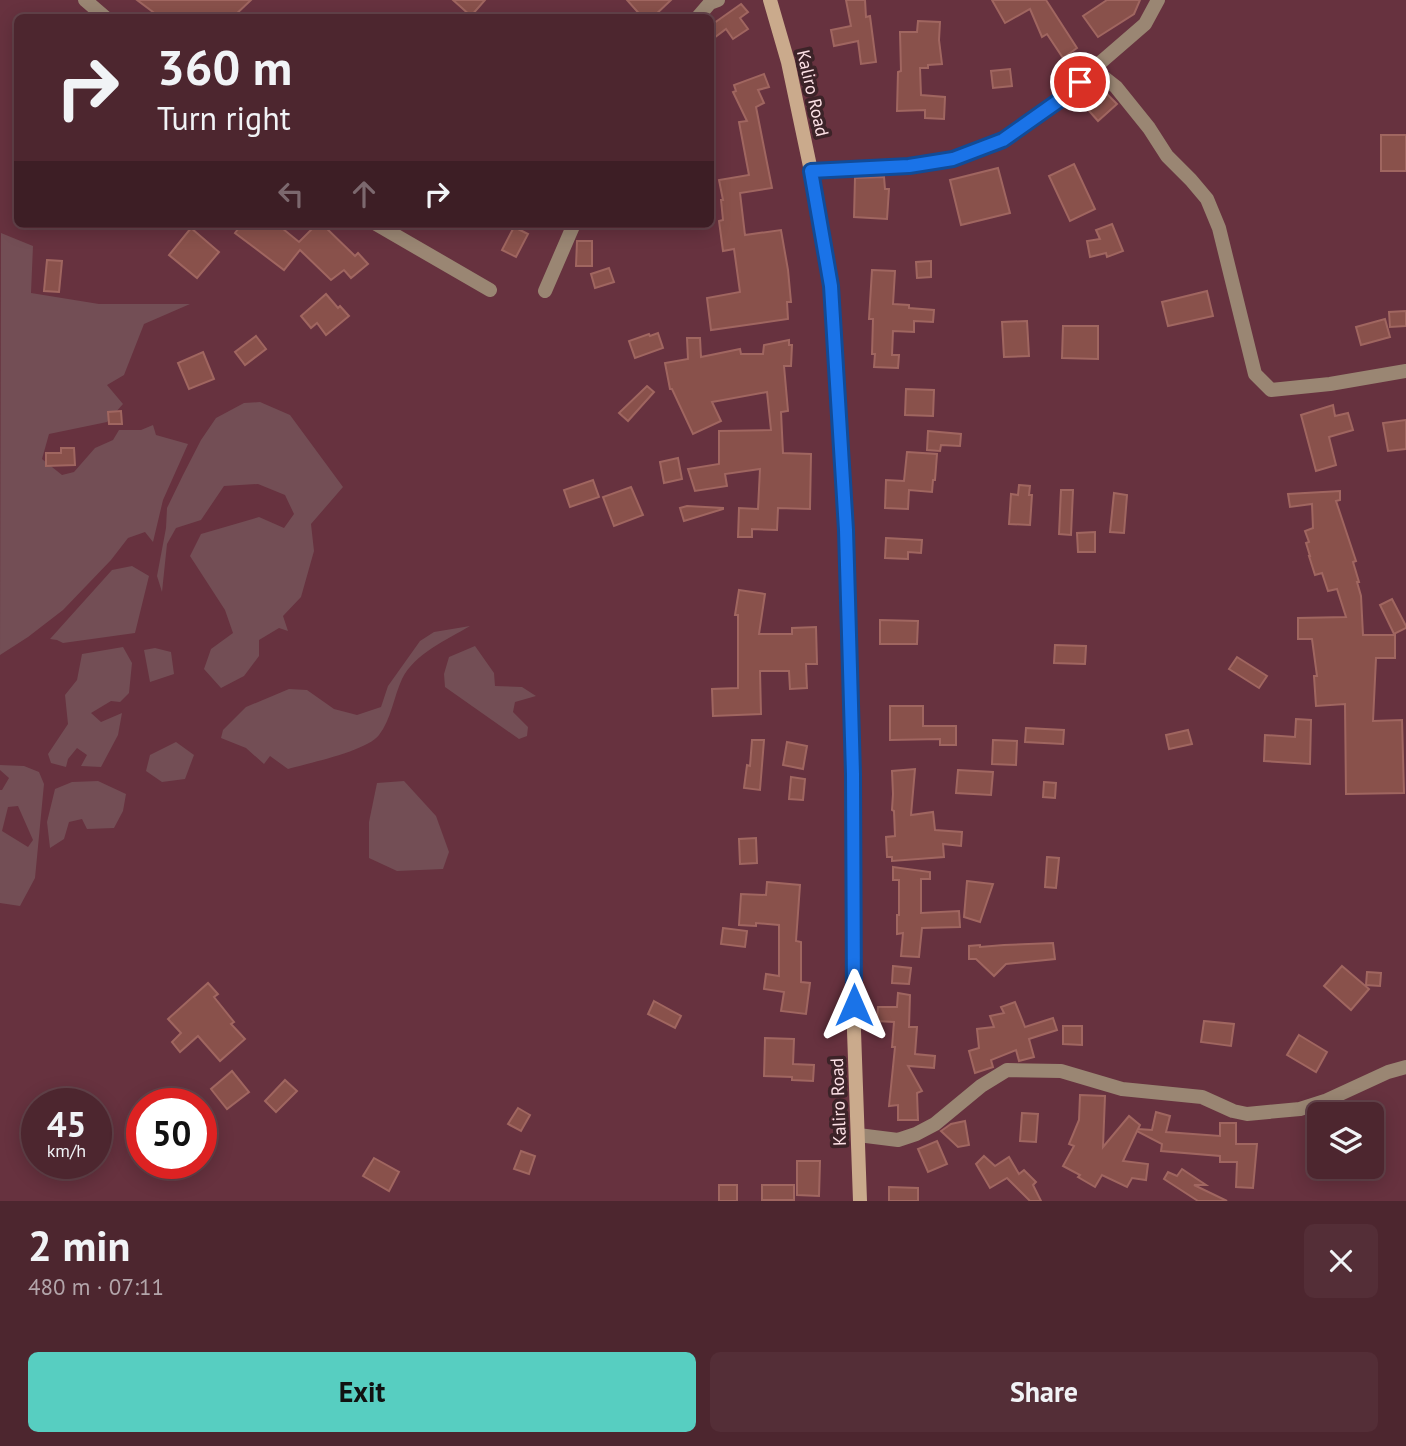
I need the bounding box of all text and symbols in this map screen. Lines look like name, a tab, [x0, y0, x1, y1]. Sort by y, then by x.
text: 360 m	[157, 35, 292, 99]
icon: right	[42, 42, 133, 133]
street label: Kaliro Road	[792, 47, 834, 139]
pin	[1050, 52, 1110, 112]
icon: arrive	[1061, 63, 1099, 101]
text: Turn right	[157, 97, 291, 139]
icon: left	[272, 175, 310, 213]
icon: ahead	[345, 175, 383, 213]
icon: right	[418, 175, 456, 213]
position arrow	[817, 968, 891, 1042]
street label: Kaliro Road	[825, 1058, 851, 1146]
speed limit sign: 50	[126, 1088, 217, 1179]
text: 45	[47, 1101, 86, 1147]
map controls	[1307, 1102, 1384, 1179]
button: layers	[1307, 1102, 1384, 1179]
text: km/h	[47, 1139, 86, 1162]
text: 2 min	[28, 1218, 130, 1273]
button: close	[1304, 1224, 1378, 1298]
text: 480 m · 07:11	[28, 1272, 164, 1301]
button: Exit	[28, 1352, 696, 1432]
button: Share	[710, 1352, 1378, 1432]

